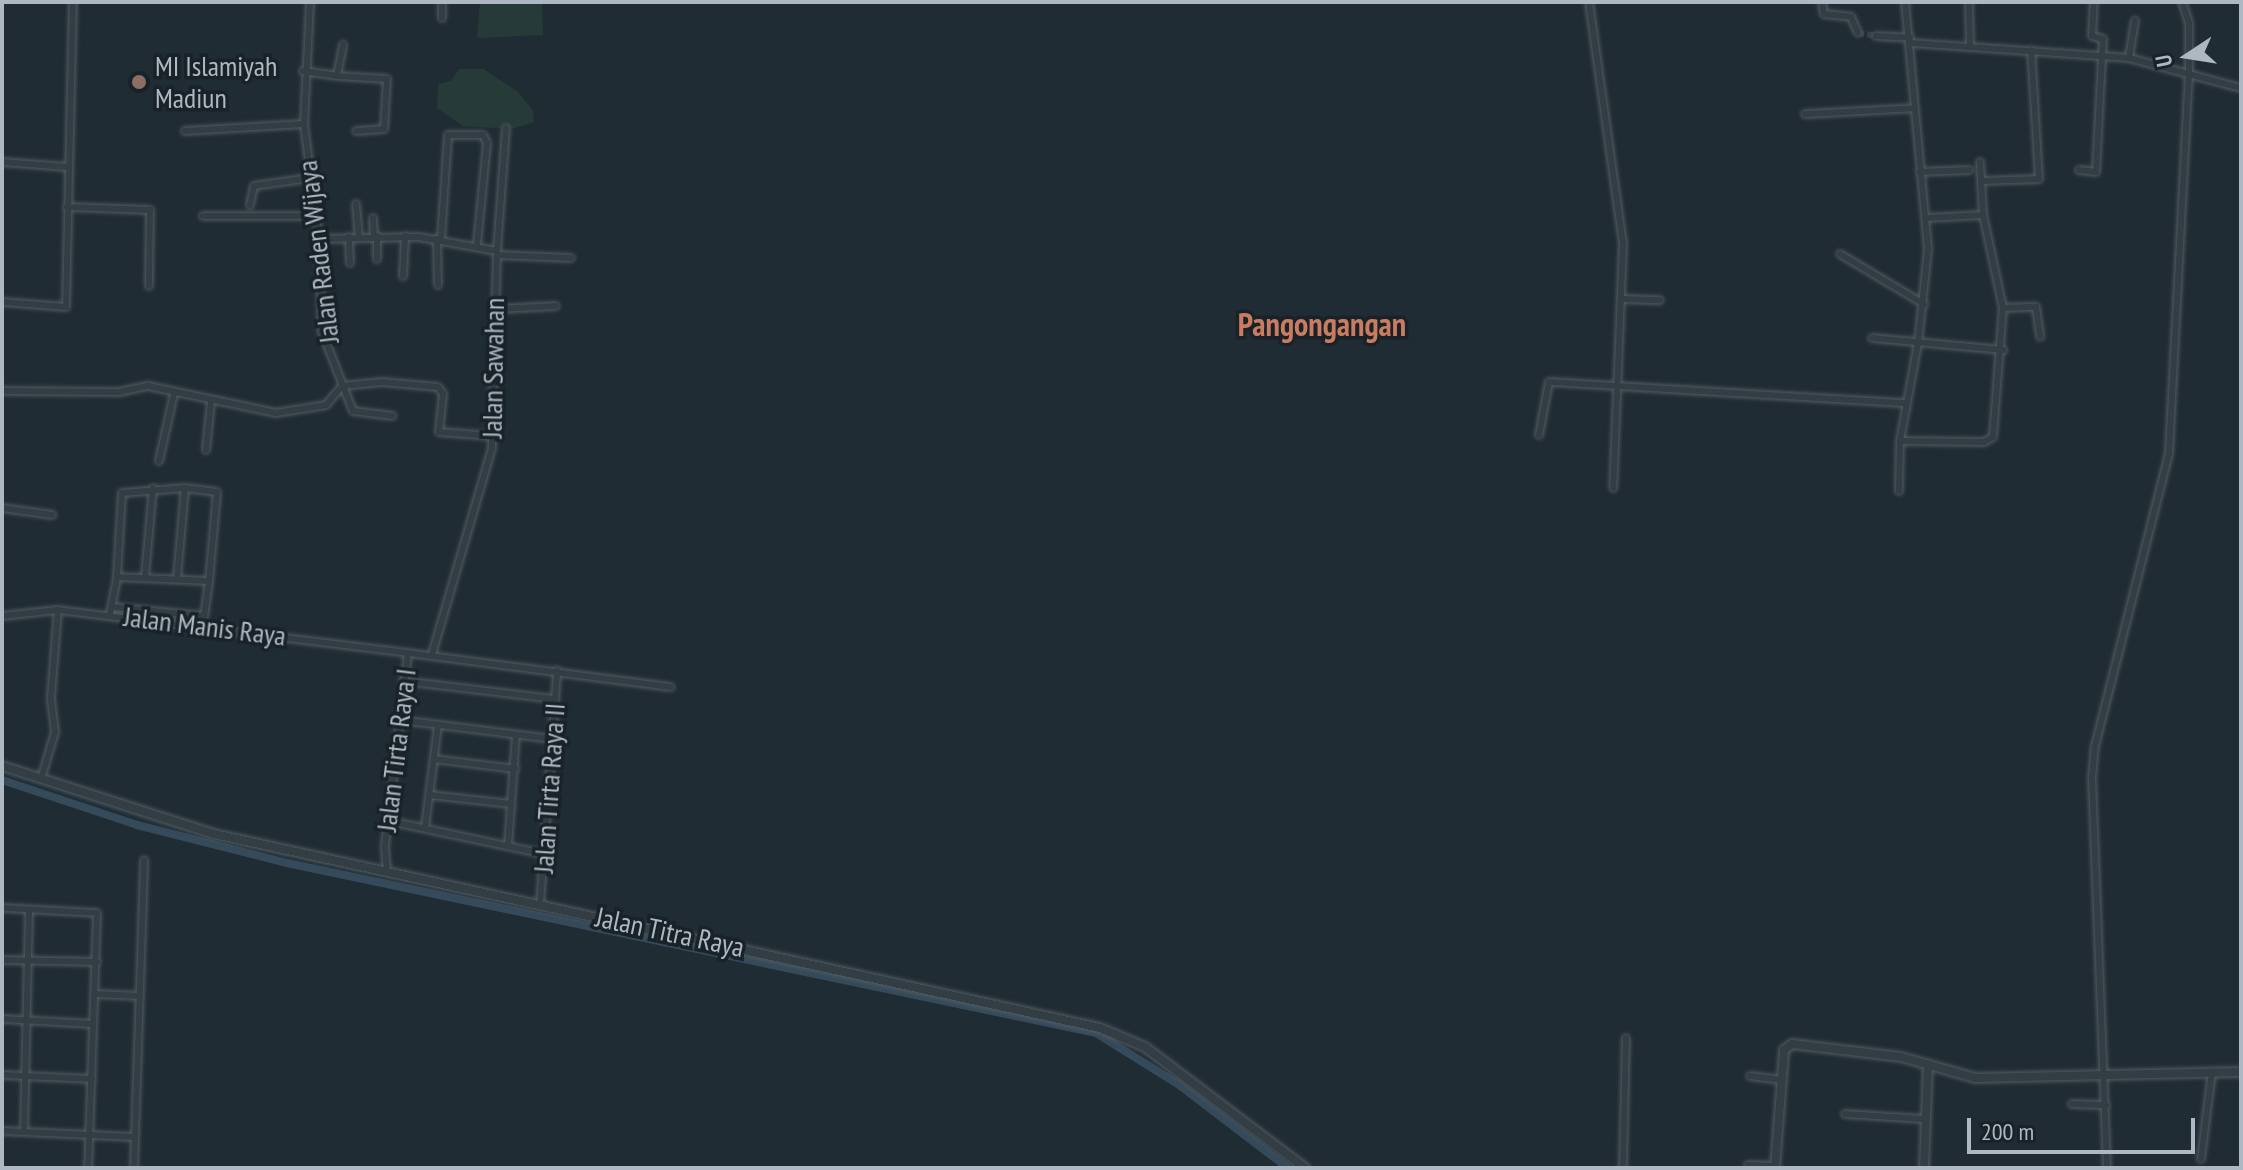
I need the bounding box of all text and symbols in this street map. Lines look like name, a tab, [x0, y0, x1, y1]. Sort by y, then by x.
north arrow	[2147, 16, 2227, 96]
place label: MI Islamiyah Madiun	[155, 49, 277, 115]
text: U	[2149, 53, 2178, 69]
marker: MI Islamiyah Madiun	[130, 73, 148, 91]
street label: Jalan Raden Wijaya	[290, 158, 346, 346]
street label: Jalan Sawahan	[475, 297, 511, 439]
district label: Pangongangan	[1238, 305, 1406, 343]
street label: Jalan Manis Raya	[122, 599, 288, 653]
street label: Jalan Tirta Raya I	[369, 666, 423, 834]
street label: Jalan Tirta Raya II	[526, 702, 572, 874]
street label: Jalan Titra Raya	[592, 900, 748, 964]
scale bar	[1971, 1102, 2199, 1152]
text: 200 m	[1981, 1116, 2034, 1147]

